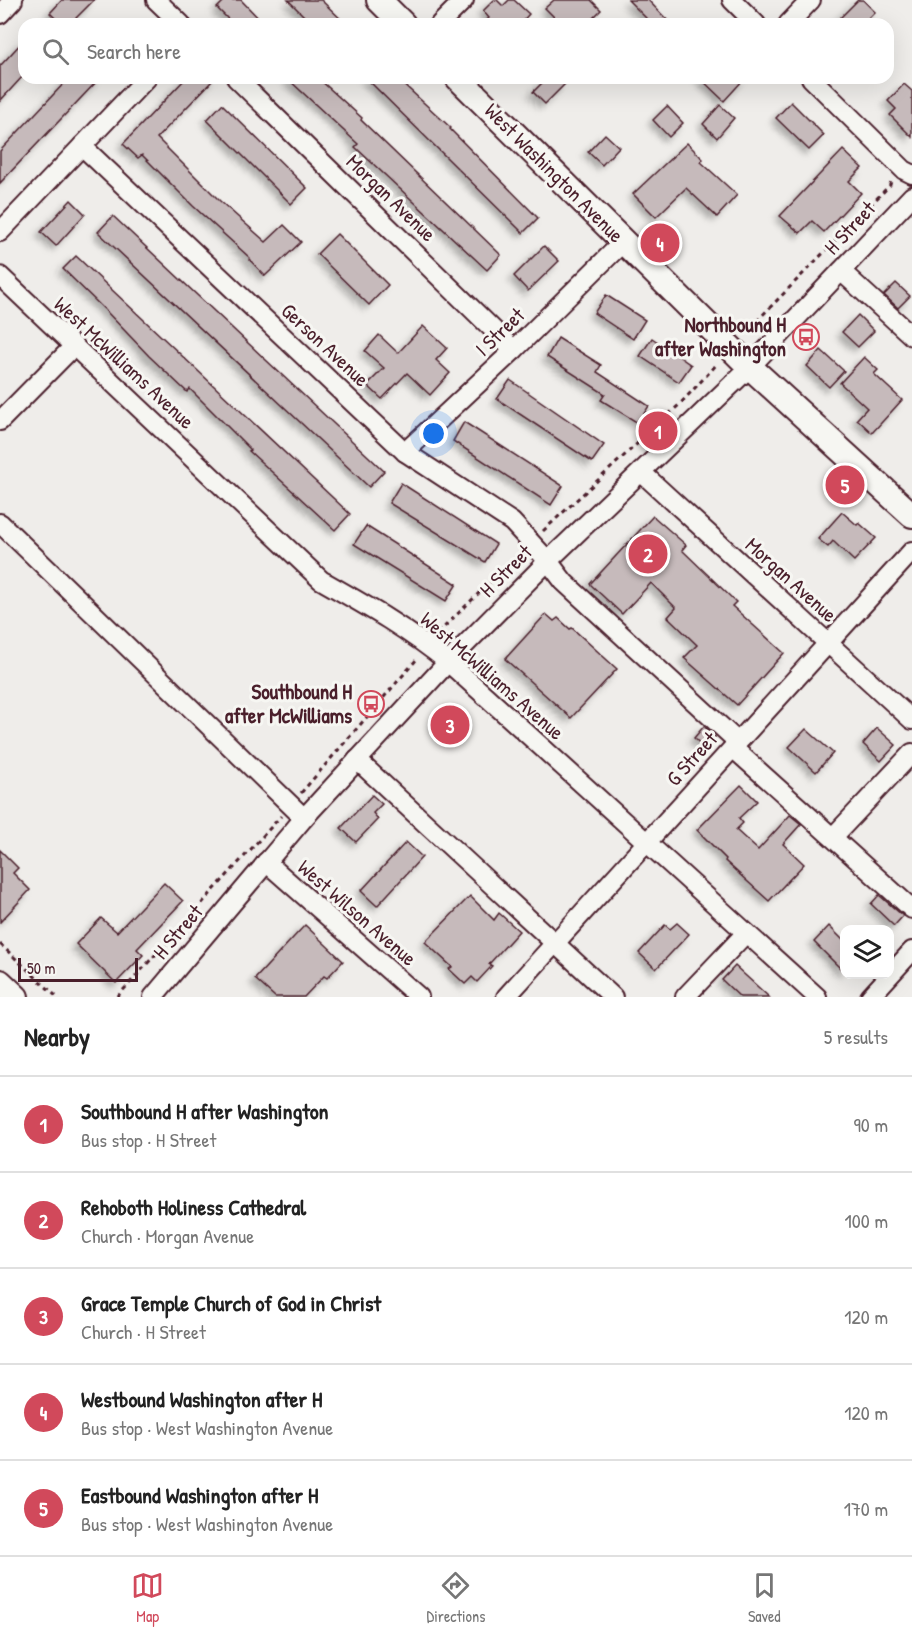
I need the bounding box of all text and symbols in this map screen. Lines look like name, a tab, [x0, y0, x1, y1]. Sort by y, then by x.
search box	[18, 18, 894, 84]
icon: search	[39, 35, 72, 68]
text: Search here	[87, 36, 181, 66]
street label: West Washington Avenue	[478, 97, 630, 249]
street label: Morgan Avenue	[340, 148, 442, 248]
street label: H Street	[817, 194, 882, 261]
pin: 4	[640, 220, 680, 266]
street label: West McWilliams Avenue	[48, 290, 201, 435]
street label: Gerson Avenue	[275, 296, 376, 393]
street label: I Street	[468, 300, 531, 362]
place label: Northbound H after Washington	[655, 310, 786, 364]
bus stop icon: Northbound H after Washington	[791, 322, 821, 352]
pin: 1	[638, 408, 678, 454]
your location	[419, 419, 448, 448]
pin: 5	[826, 462, 864, 508]
street label: Morgan Avenue	[739, 531, 843, 629]
pin: 2	[628, 532, 668, 576]
street label: H Street	[473, 537, 539, 603]
street label: West McWilliams Avenue	[414, 605, 571, 746]
place label: Southbound H after McWilliams	[225, 677, 352, 730]
bus stop icon: Southbound H after McWilliams	[356, 689, 386, 719]
pin: 3	[430, 702, 470, 748]
street label: G Street	[660, 725, 724, 792]
street label: West Wilson Avenue	[292, 853, 423, 972]
street label: H Street	[146, 897, 210, 965]
map controls	[840, 925, 894, 979]
button: layers	[840, 925, 894, 979]
scale bar	[18, 955, 138, 983]
text: 50 m	[27, 957, 56, 979]
text: Nearby	[24, 1019, 90, 1054]
text: 5 results	[824, 1023, 888, 1050]
text: Southbound H after Washington	[81, 1096, 329, 1126]
text: 1	[40, 1111, 47, 1138]
text: 90 m	[854, 1111, 888, 1138]
text: Bus stop · H Street	[81, 1126, 216, 1153]
text: Rehoboth Holiness Cathedral	[81, 1192, 306, 1222]
text: 2	[39, 1207, 48, 1234]
text: 100 m	[845, 1207, 888, 1234]
text: Church · Morgan Avenue	[81, 1222, 254, 1249]
text: Grace Temple Church of God in Christ	[81, 1288, 381, 1318]
text: 3	[39, 1303, 48, 1330]
text: 120 m	[844, 1303, 888, 1330]
text: Church · H Street	[81, 1318, 206, 1345]
text: Westbound Washington after H	[81, 1384, 322, 1414]
text: 4	[40, 1399, 47, 1426]
text: 120 m	[844, 1399, 888, 1426]
text: Bus stop · West Washington Avenue	[81, 1414, 333, 1441]
text: Eastbound Washington after H	[81, 1480, 318, 1510]
text: 5	[39, 1495, 48, 1522]
text: 170 m	[844, 1495, 888, 1522]
text: Bus stop · West Washington Avenue	[81, 1510, 333, 1537]
tab: Map	[131, 1569, 164, 1627]
tab: Directions	[427, 1569, 485, 1627]
tab: Saved	[748, 1569, 781, 1627]

